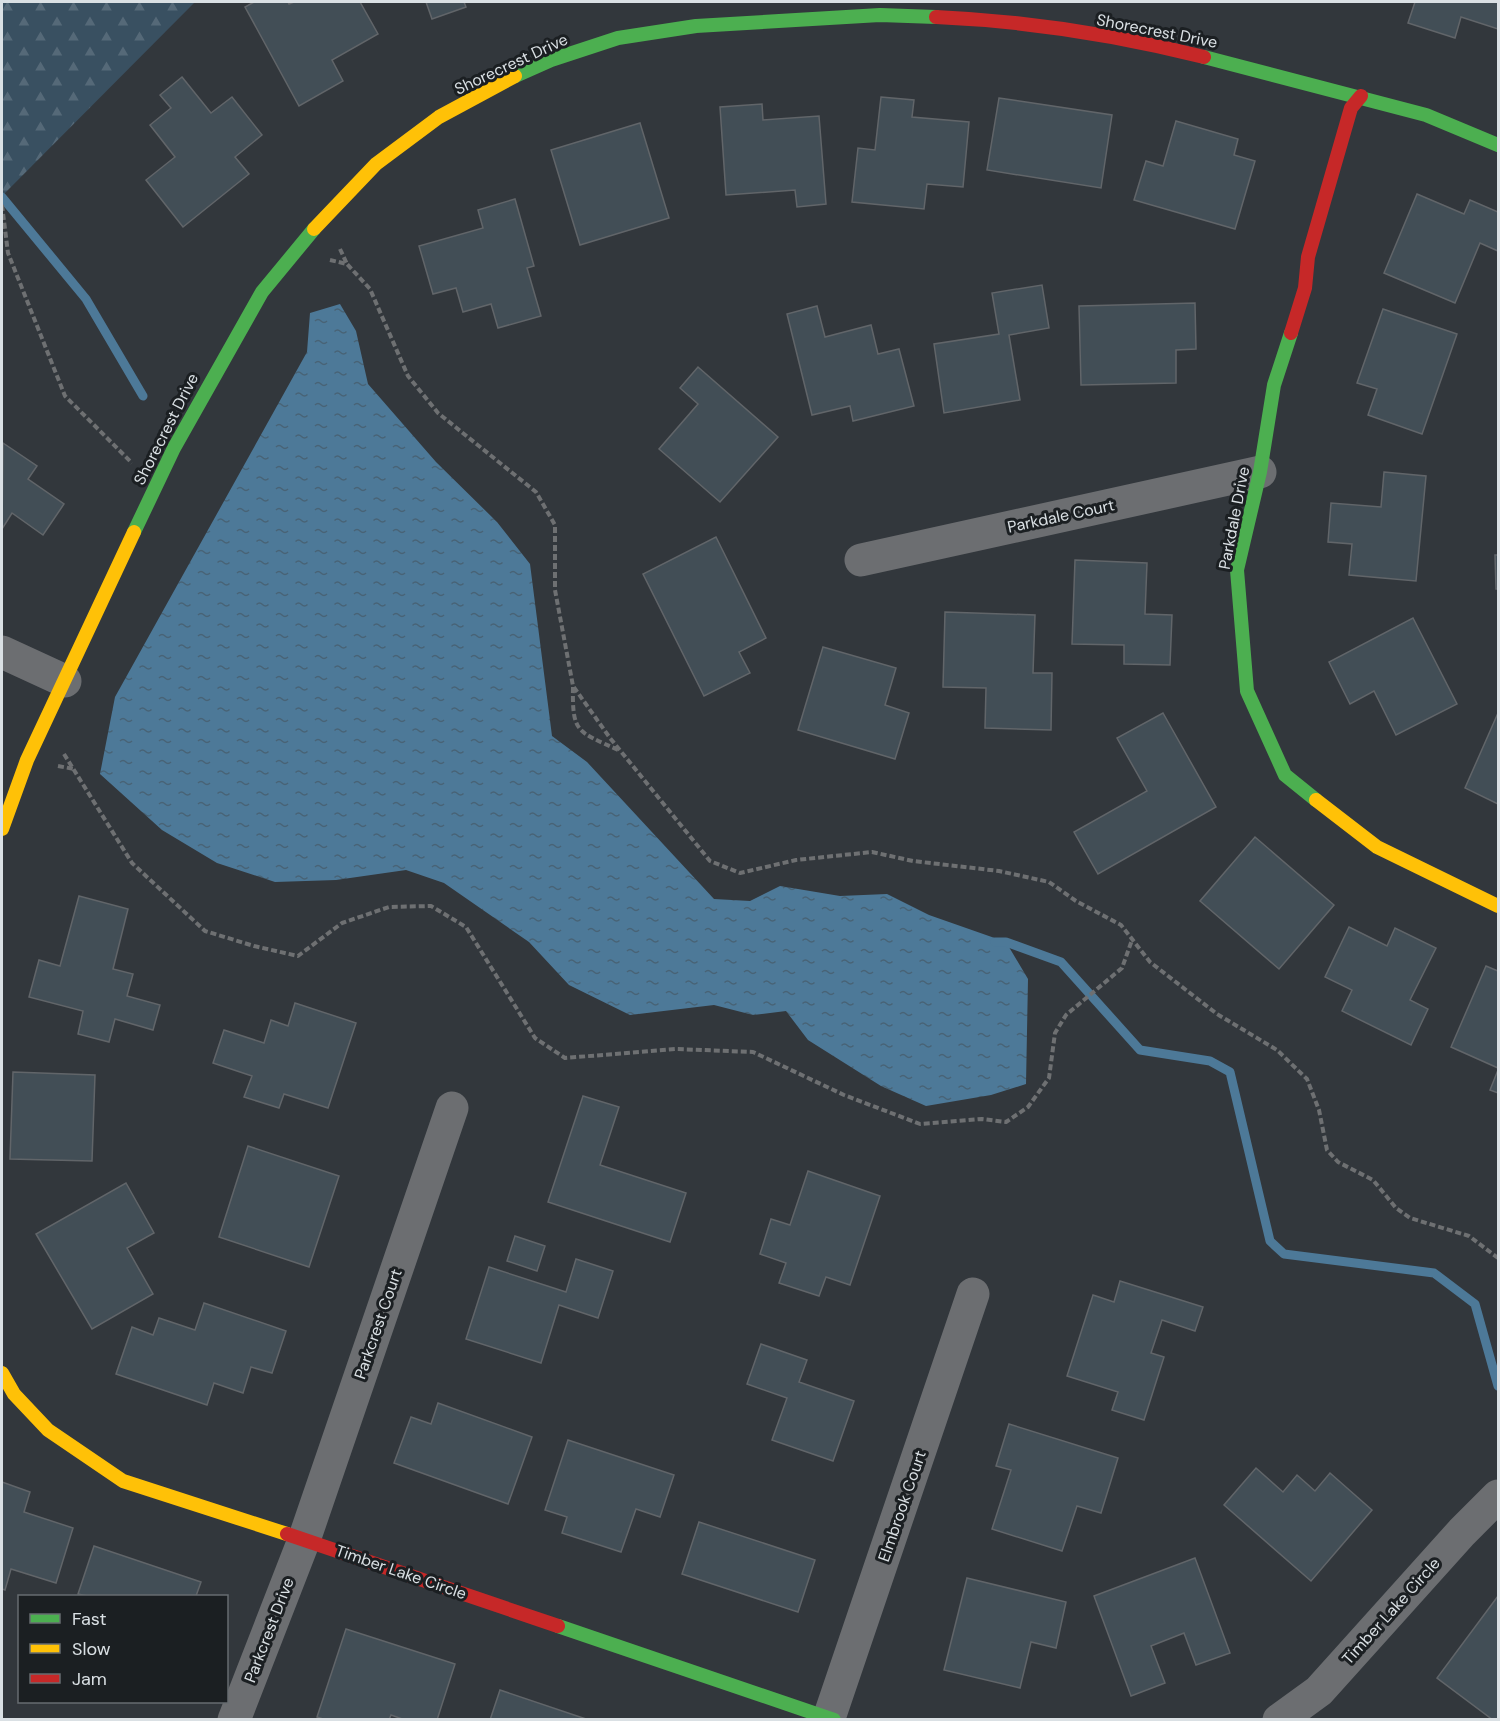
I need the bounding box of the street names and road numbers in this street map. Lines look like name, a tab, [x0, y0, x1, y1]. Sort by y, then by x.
street label: Shorecrest Drive	[1095, 9, 1219, 53]
street label: Shorecrest Drive	[451, 29, 571, 99]
street label: Shorecrest Drive	[129, 370, 203, 488]
street label: Parkdale Drive	[1214, 465, 1254, 571]
street label: Parkdale Court	[1006, 494, 1116, 538]
street label: Parkcrest Court	[349, 1266, 407, 1382]
street label: Elmbrook Court	[873, 1448, 931, 1564]
street label: Timber Lake Circle	[333, 1540, 469, 1604]
street label: Timber Lake Circle	[1337, 1553, 1445, 1669]
street label: Parkcrest Drive	[239, 1574, 299, 1686]

